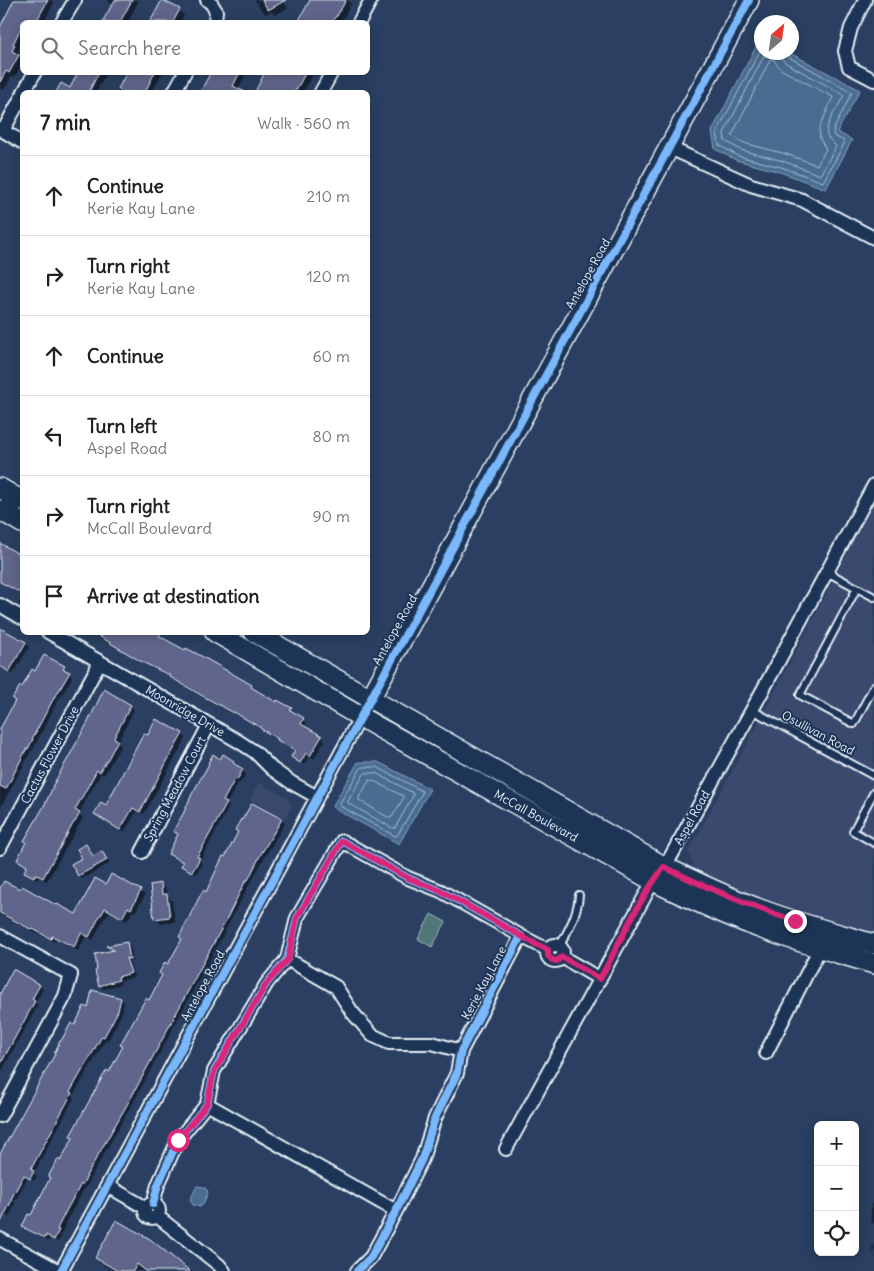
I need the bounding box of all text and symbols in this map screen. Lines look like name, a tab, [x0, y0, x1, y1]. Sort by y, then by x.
north arrow	[754, 15, 799, 60]
search box	[20, 20, 370, 75]
icon: search	[38, 34, 66, 62]
text: Search here	[78, 36, 181, 60]
text: 7 min	[40, 109, 91, 136]
text: Walk · 560 m	[257, 113, 350, 133]
text: Continue	[87, 174, 164, 198]
icon: ahead	[40, 182, 68, 210]
text: 210 m	[307, 186, 350, 206]
text: Kerie Kay Lane	[87, 198, 195, 218]
street label: Antelope Road	[562, 236, 613, 312]
text: Turn right	[87, 254, 170, 278]
icon: right	[40, 262, 68, 290]
text: 120 m	[307, 266, 350, 286]
text: Kerie Kay Lane	[87, 278, 195, 298]
icon: ahead	[40, 342, 68, 370]
text: Continue	[87, 344, 164, 368]
text: 60 m	[312, 346, 350, 366]
text: Turn left	[87, 414, 157, 438]
icon: left	[40, 422, 68, 450]
text: 80 m	[312, 426, 350, 446]
text: Aspel Road	[87, 438, 167, 458]
text: Turn right	[87, 494, 170, 518]
icon: right	[40, 502, 68, 530]
text: 90 m	[312, 506, 350, 526]
text: McCall Boulevard	[87, 518, 212, 538]
icon: arrive	[40, 582, 68, 610]
text: Arrive at destination	[87, 584, 260, 608]
street label: Antelope Road	[369, 592, 420, 668]
street label: Moonridge Drive	[143, 682, 228, 739]
street label: Cactus Flower Drive	[18, 703, 82, 806]
street label: Osullivan Road	[779, 707, 857, 758]
street label: Spring Meadow Court	[140, 734, 209, 844]
street label: McCall Boulevard	[492, 786, 581, 845]
street label: Aspel Road	[670, 788, 713, 848]
route end	[784, 910, 807, 933]
street label: Kerie Kay Lane	[458, 943, 509, 1022]
street label: Antelope Road	[177, 948, 228, 1024]
map controls	[814, 1121, 859, 1256]
button: +	[814, 1121, 859, 1166]
route start	[167, 1129, 190, 1152]
button: −	[814, 1166, 859, 1211]
button: locate	[814, 1211, 859, 1256]

